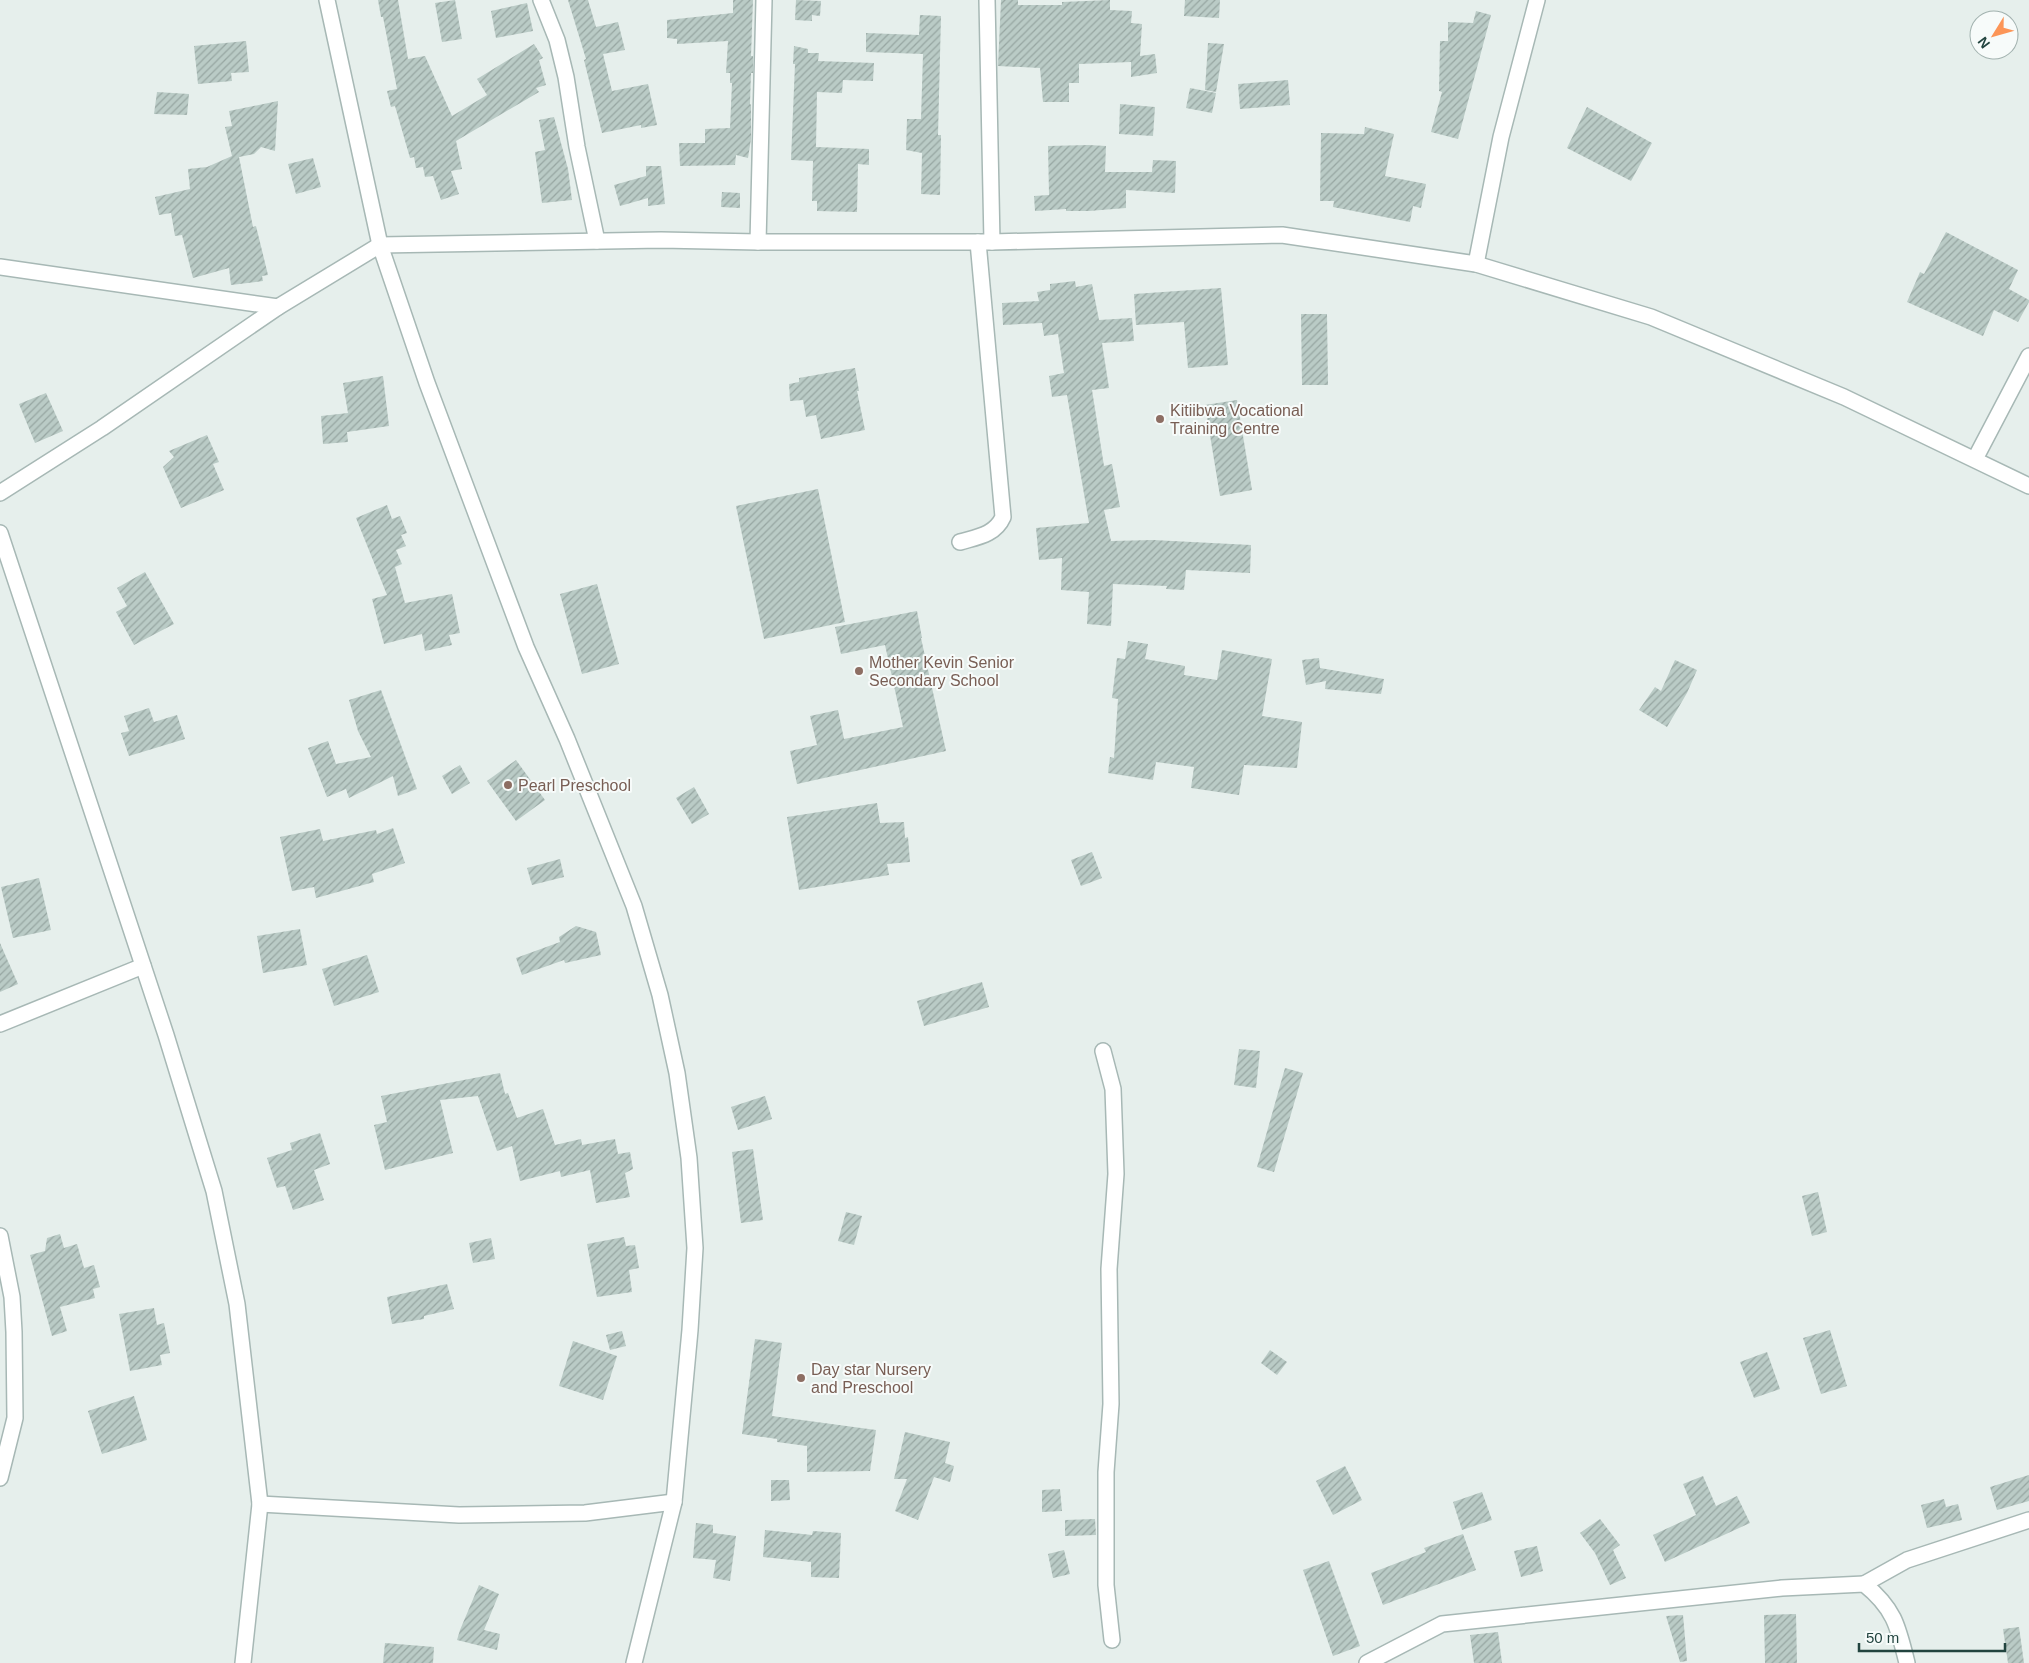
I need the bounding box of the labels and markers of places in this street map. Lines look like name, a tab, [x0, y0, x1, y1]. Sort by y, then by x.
place label: Kitiibwa Vocational Training Centre	[1170, 402, 1303, 437]
marker: Kitiibwa Vocational Training Centre	[1154, 413, 1166, 425]
place label: Mother Kevin Senior Secondary School	[869, 654, 1015, 689]
marker: Mother Kevin Senior Secondary School	[853, 665, 865, 677]
place label: Pearl Preschool	[518, 777, 631, 794]
marker: Pearl Preschool	[502, 779, 514, 791]
place label: Day star Nursery and Preschool	[811, 1361, 931, 1396]
marker: Day star Nursery and Preschool	[795, 1372, 807, 1384]

